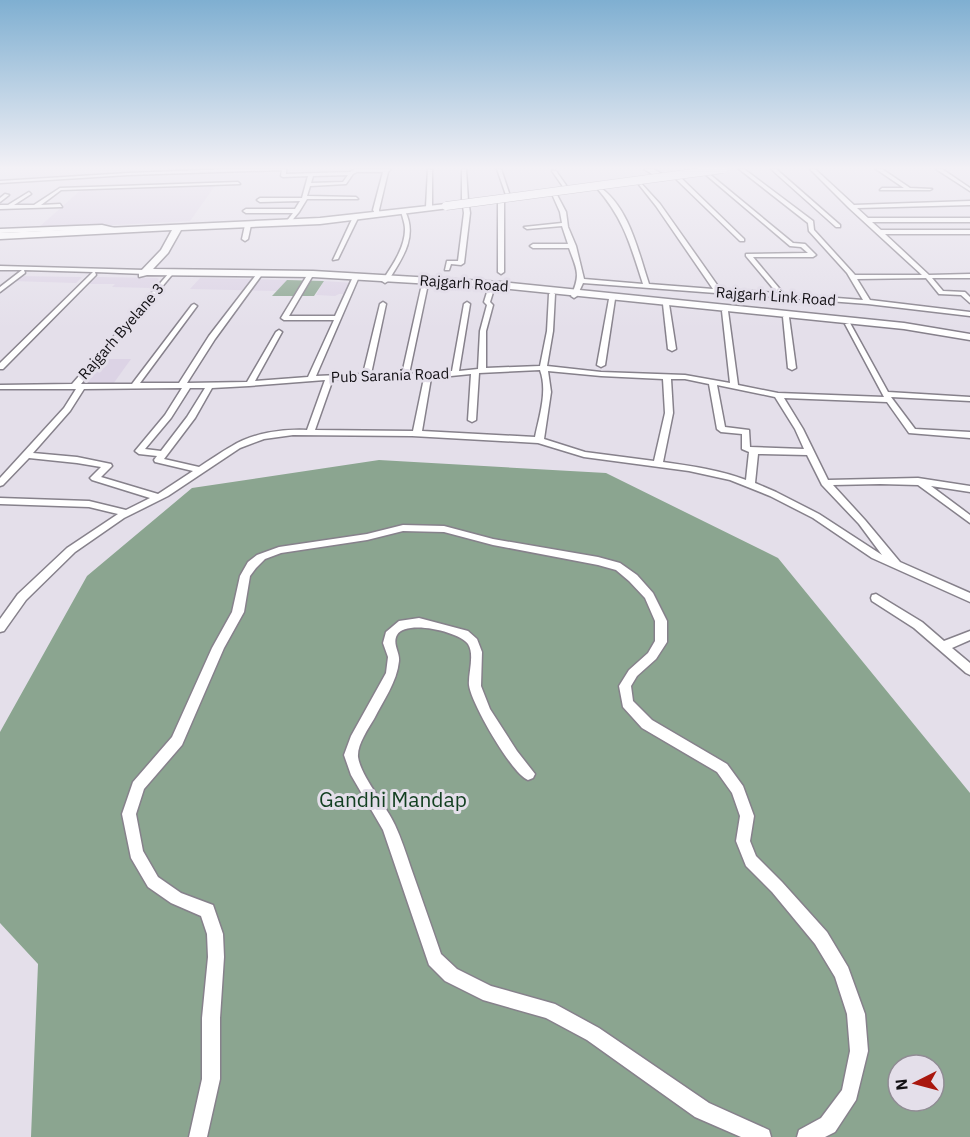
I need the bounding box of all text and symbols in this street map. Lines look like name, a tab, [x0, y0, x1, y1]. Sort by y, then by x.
street label: Rajgarh Road	[419, 270, 509, 296]
street label: Rajgarh Byelane 3	[74, 279, 168, 383]
street label: Rajgarh Link Road	[715, 282, 837, 310]
street label: Pub Sarania Road	[331, 363, 449, 387]
park label: Gandhi Mandap	[319, 785, 467, 813]
north arrow	[886, 1053, 946, 1113]
text: N	[891, 1078, 912, 1091]

